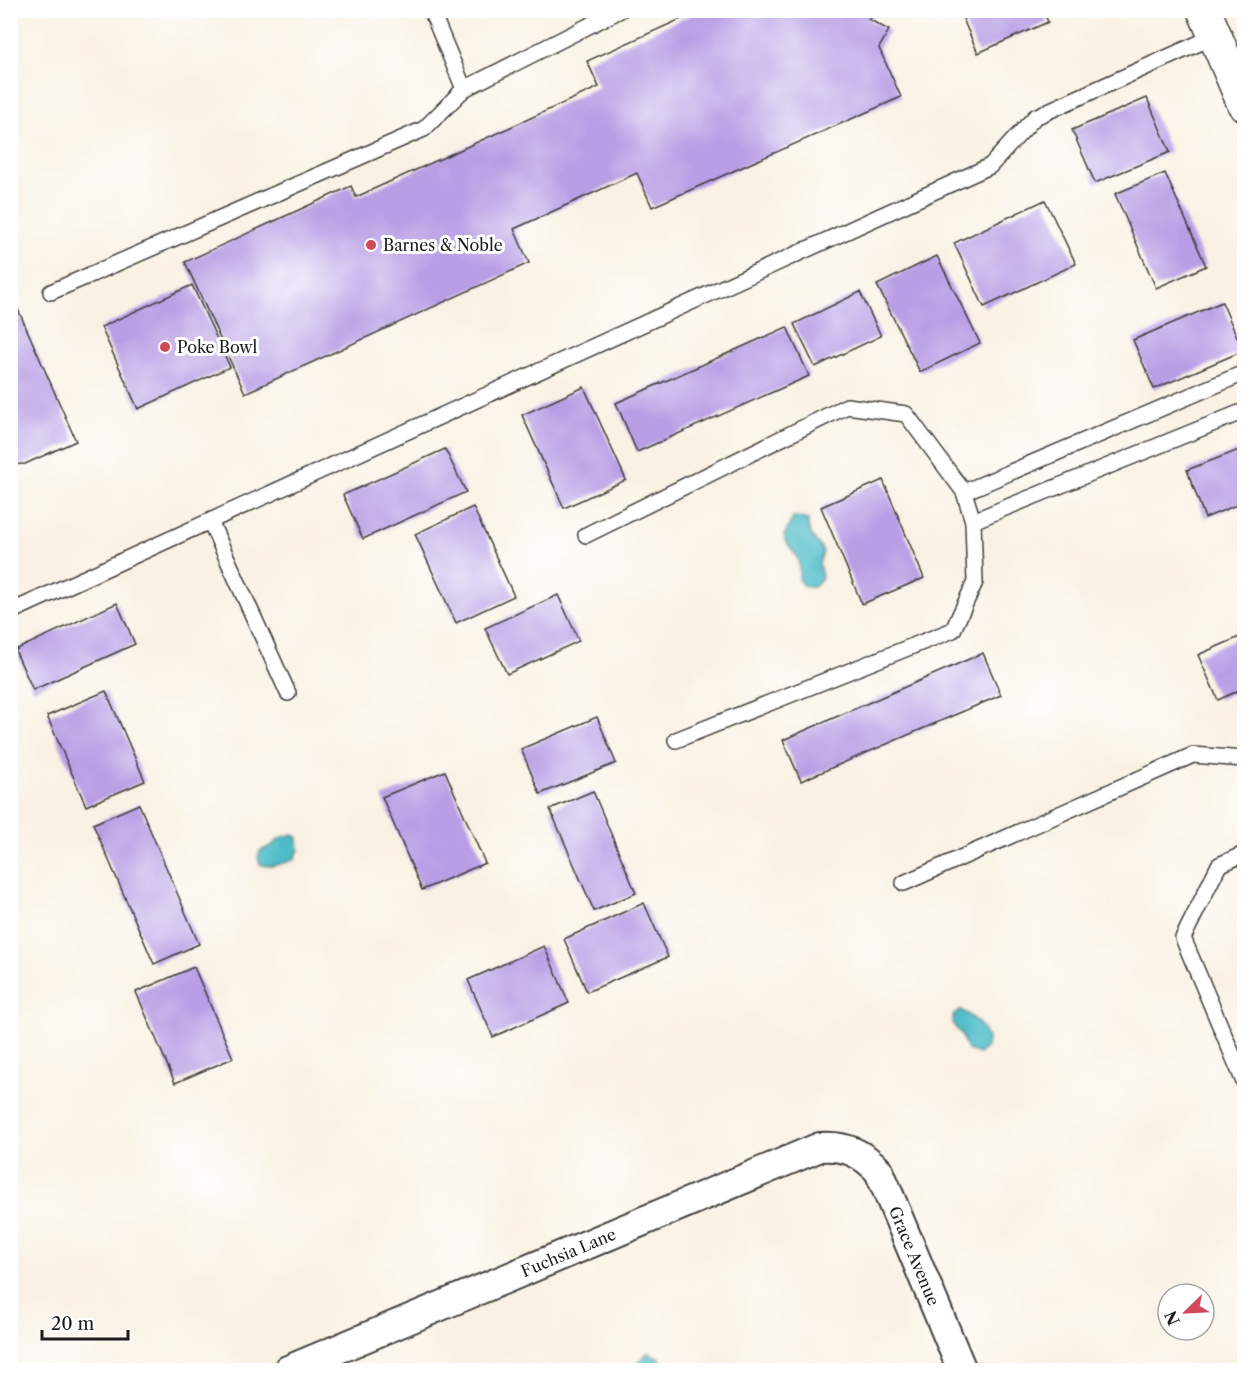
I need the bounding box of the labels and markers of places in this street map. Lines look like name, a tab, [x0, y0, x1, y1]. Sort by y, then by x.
place label: Barnes & Noble	[383, 235, 503, 255]
marker: Barnes & Noble	[364, 238, 378, 252]
place label: Poke Bowl	[177, 337, 258, 357]
marker: Poke Bowl	[158, 340, 172, 354]

